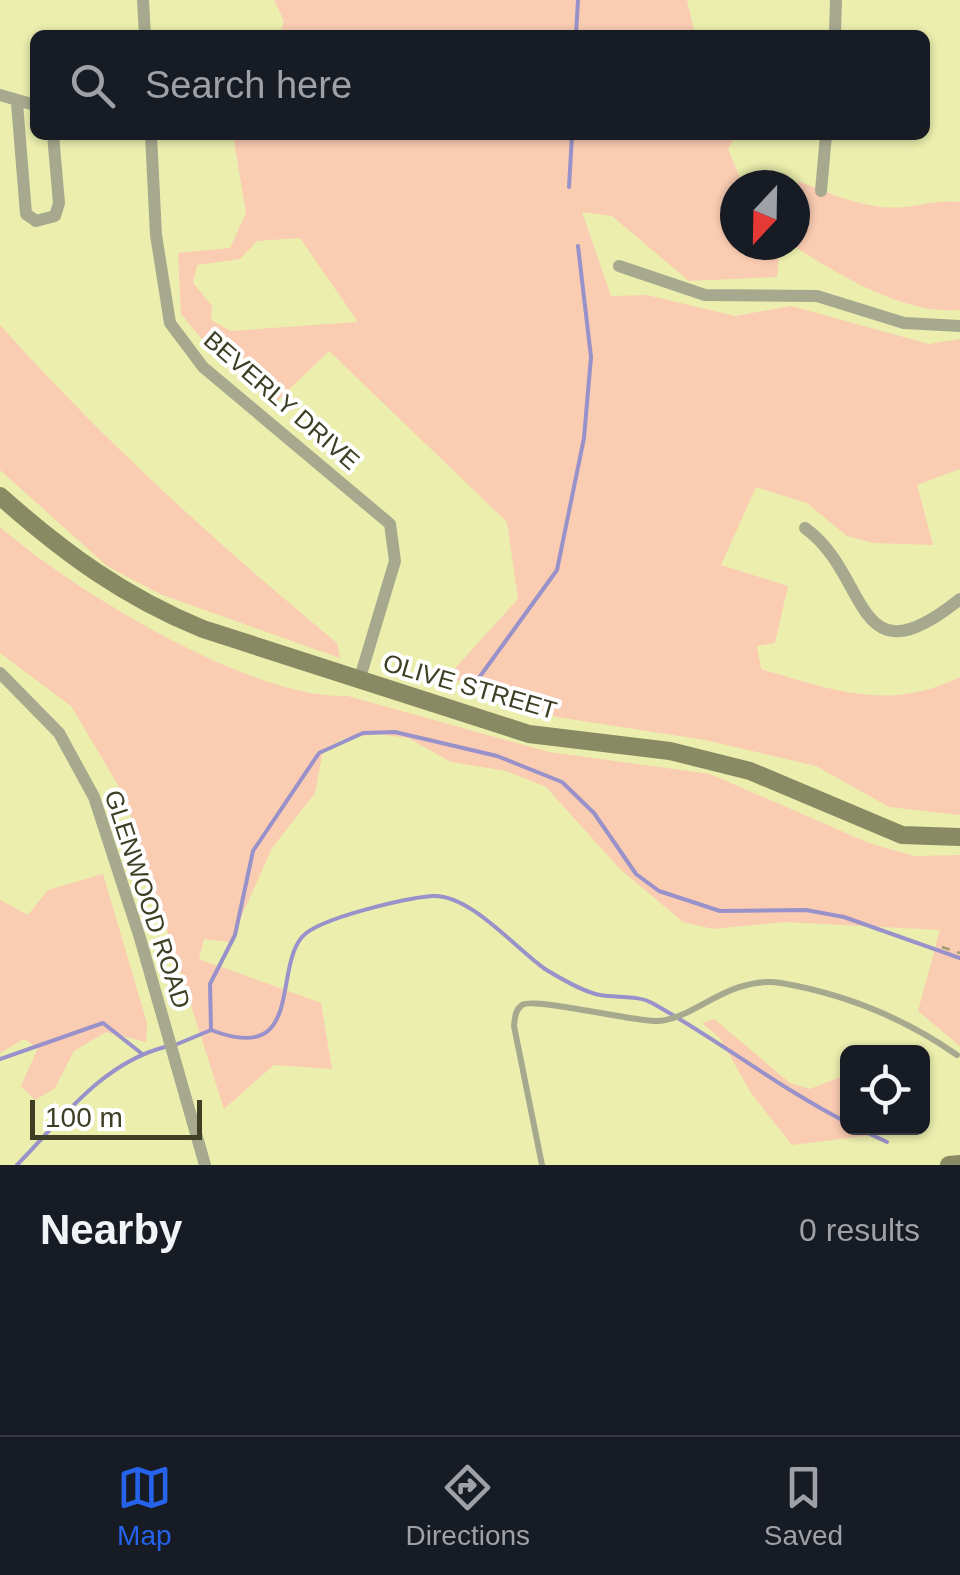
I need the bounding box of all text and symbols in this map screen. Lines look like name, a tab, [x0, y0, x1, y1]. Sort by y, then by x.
search box	[30, 30, 930, 140]
icon: search	[65, 58, 120, 113]
text: Search here	[145, 64, 352, 106]
north arrow	[720, 170, 810, 260]
street label: BEVERLY DRIVE	[199, 325, 365, 475]
street label: OLIVE STREET	[380, 648, 560, 724]
street label: GLENWOOD ROAD	[99, 786, 197, 1012]
map controls	[840, 1045, 930, 1135]
button: locate	[840, 1045, 930, 1135]
scale bar	[30, 1095, 202, 1140]
text: 100 m	[45, 1102, 123, 1133]
text: Nearby	[40, 1206, 182, 1253]
text: 0 results	[799, 1212, 920, 1248]
tab: Map	[117, 1460, 172, 1552]
tab: Directions	[406, 1460, 530, 1552]
tab: Saved	[764, 1460, 843, 1552]

